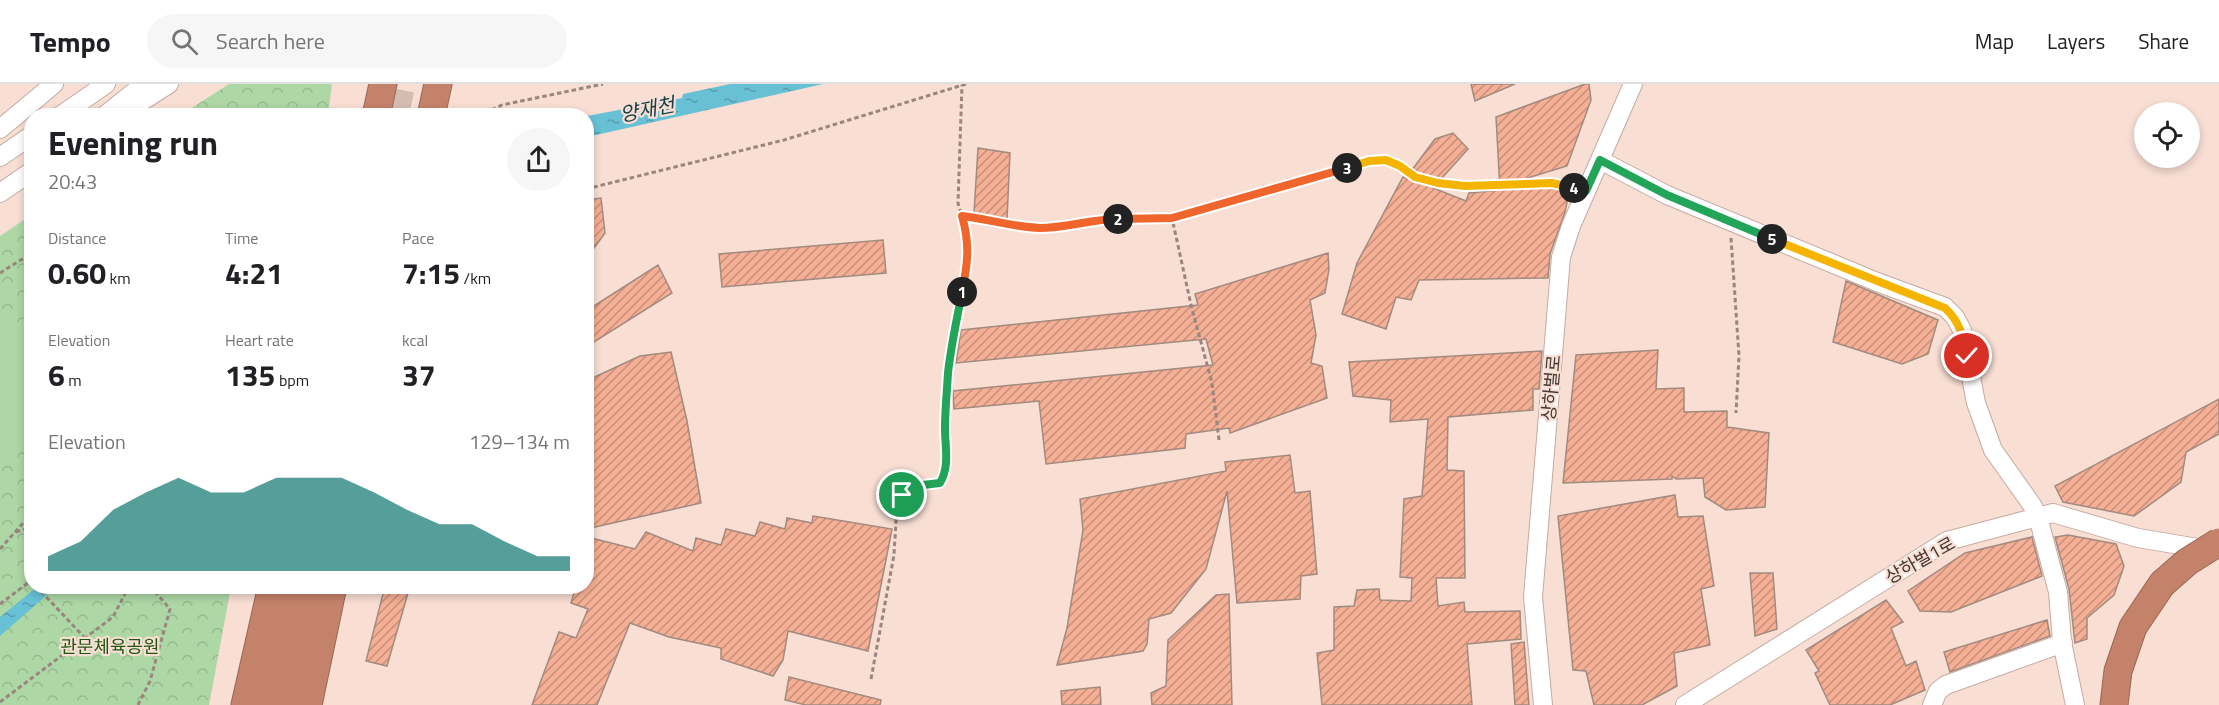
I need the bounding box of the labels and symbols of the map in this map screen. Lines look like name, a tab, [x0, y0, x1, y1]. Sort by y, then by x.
water label: 양재천	[617, 88, 680, 129]
pin: 3	[1332, 153, 1362, 183]
pin: 4	[1559, 173, 1589, 203]
pin: 2	[1103, 204, 1133, 234]
pin: 5	[1757, 224, 1787, 254]
pin: 1	[947, 277, 977, 307]
pin	[1941, 330, 1992, 381]
street label: 상하벌로	[1535, 354, 1567, 422]
pin	[876, 469, 927, 520]
street label: 상하벌1로	[1880, 530, 1960, 590]
park label: 관문체육공원	[60, 633, 160, 660]

